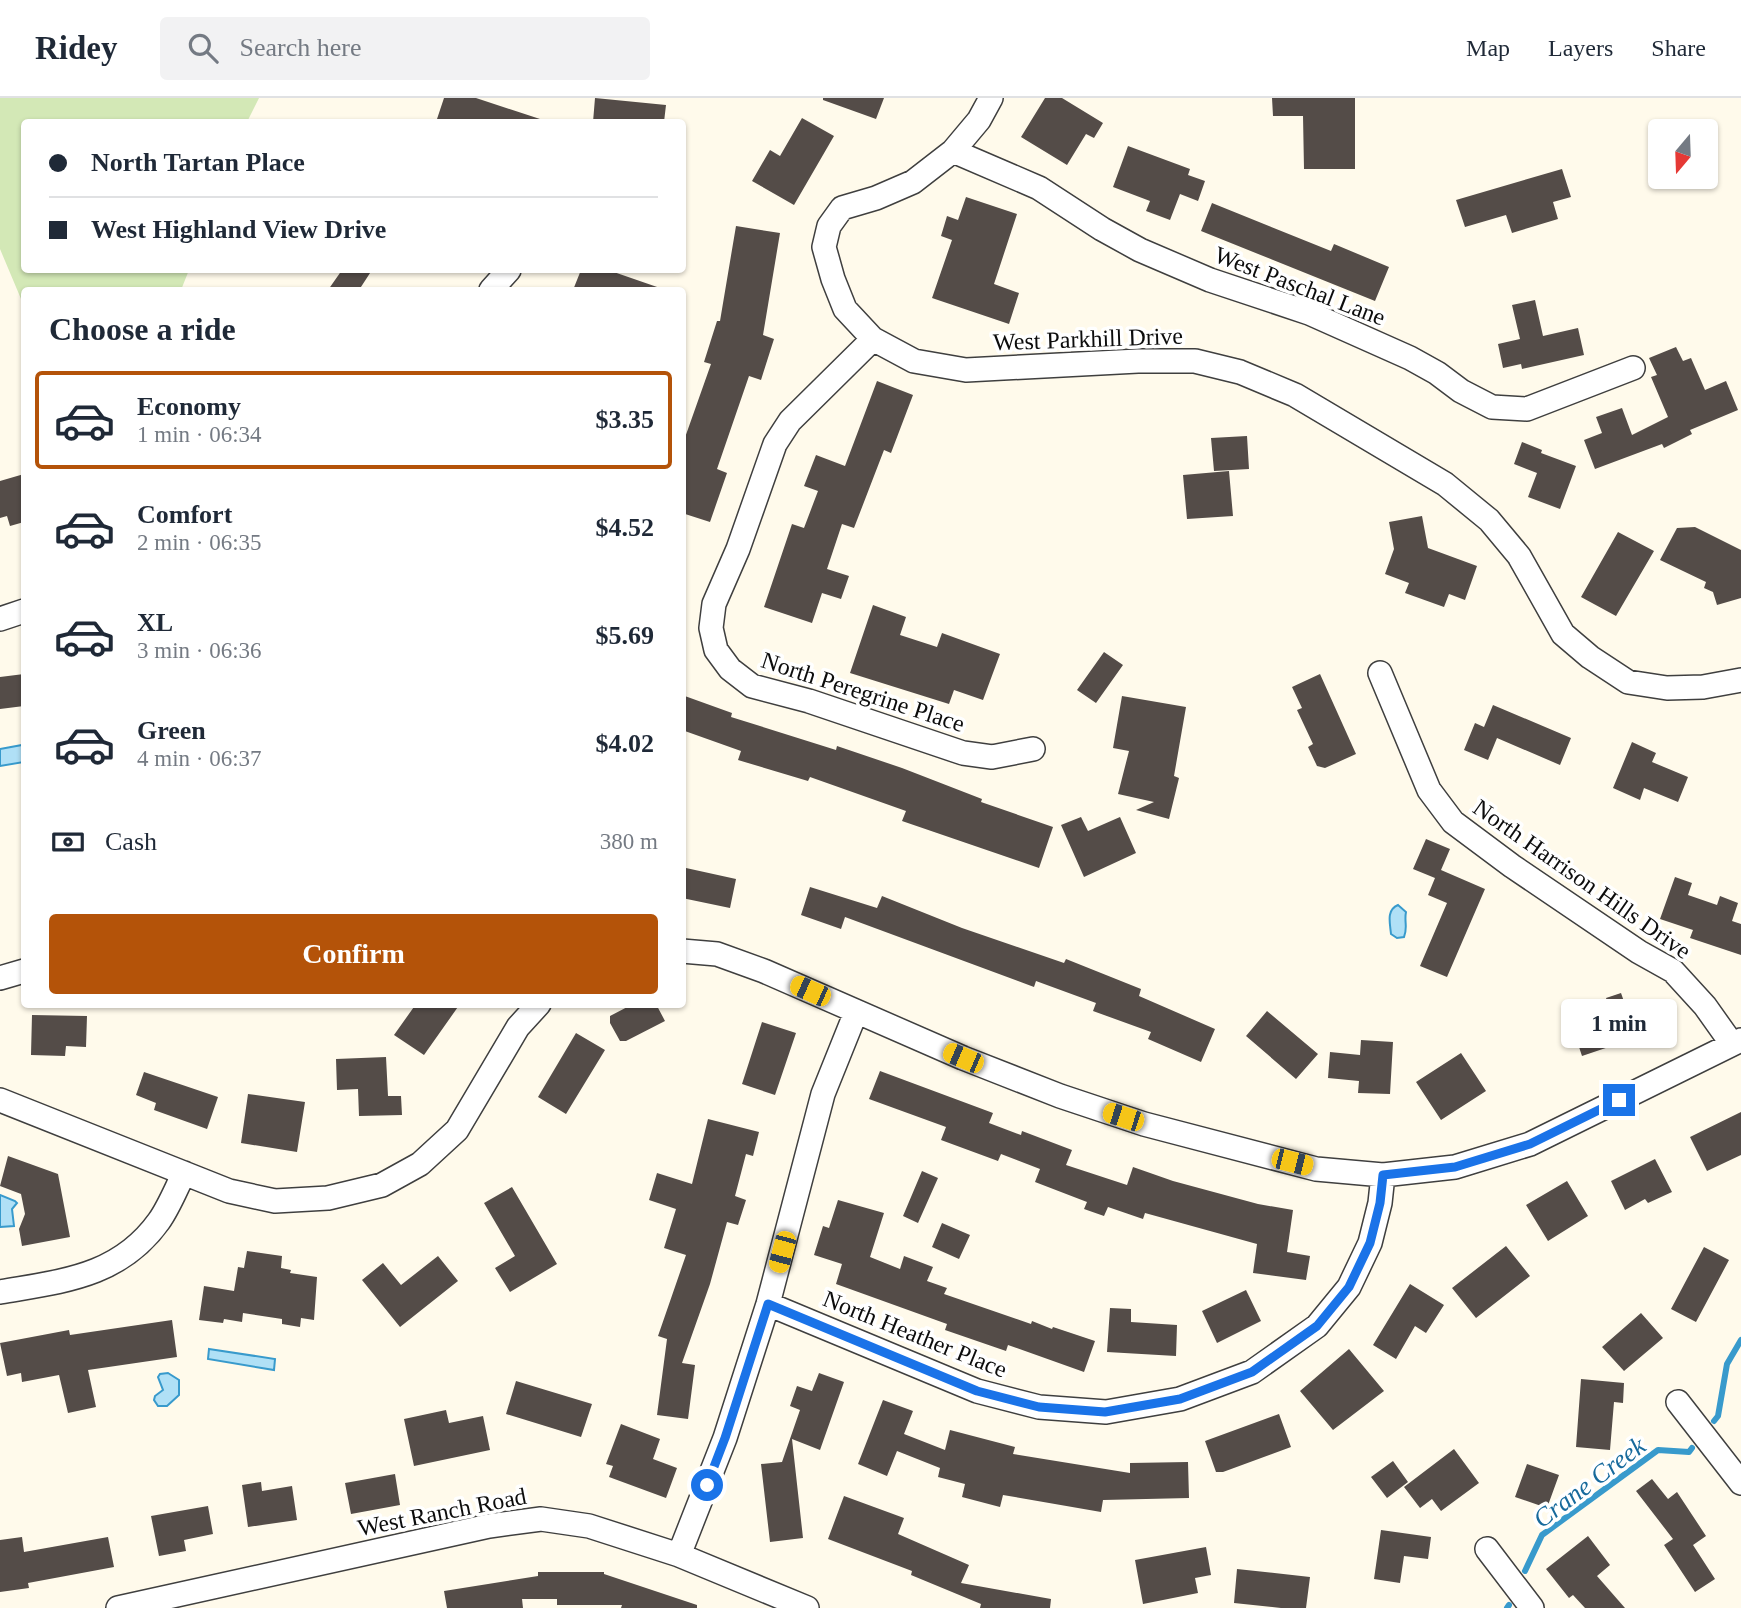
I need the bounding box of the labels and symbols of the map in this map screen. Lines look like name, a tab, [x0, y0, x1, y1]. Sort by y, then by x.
north arrow	[1648, 119, 1718, 189]
street label: West Paschal Lane	[1211, 241, 1389, 331]
street label: West Parkhill Drive	[993, 323, 1183, 355]
street label: North Peregrine Place	[758, 647, 968, 737]
street label: North Harrison Hills Drive	[1468, 794, 1696, 964]
car	[787, 973, 834, 1009]
callout: 1 min	[1561, 998, 1677, 1048]
car	[940, 1040, 987, 1076]
route end	[1603, 1084, 1635, 1116]
car	[1100, 1101, 1147, 1133]
car	[1270, 1147, 1315, 1177]
car	[767, 1229, 798, 1275]
street label: North Heather Place	[819, 1285, 1011, 1383]
water label: Crane Creek	[1528, 1431, 1651, 1534]
route start	[691, 1469, 723, 1501]
street label: West Ranch Road	[355, 1483, 529, 1541]

